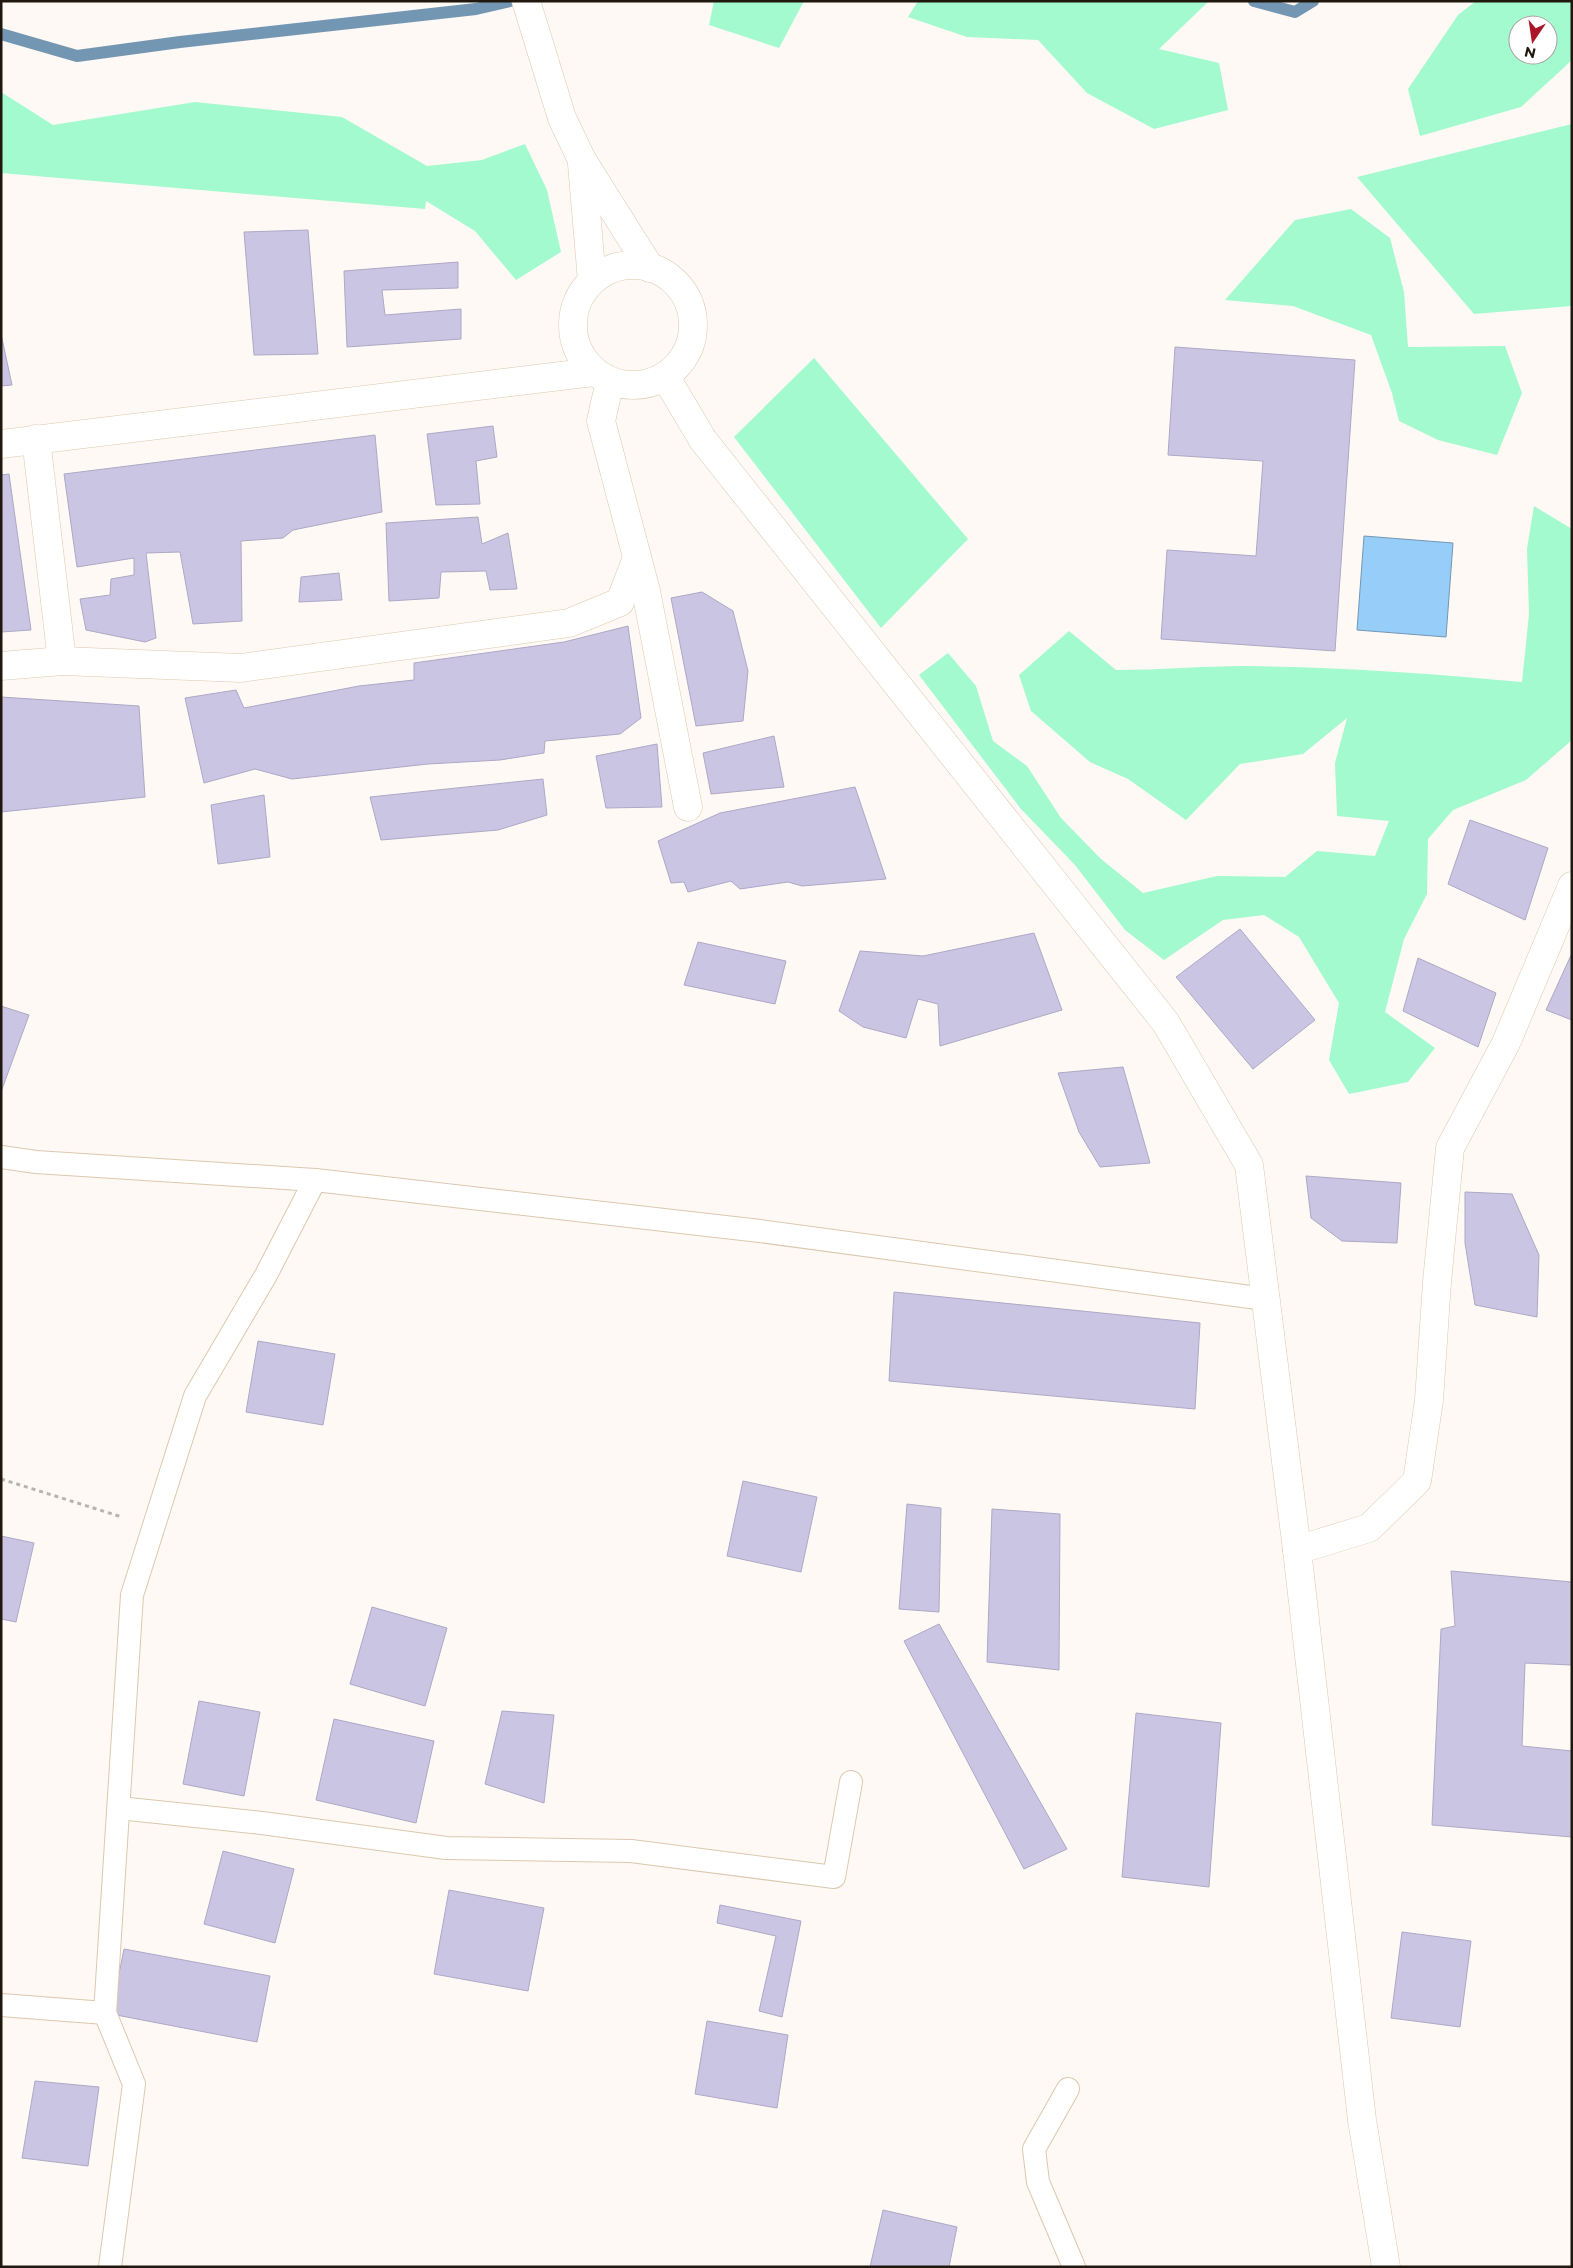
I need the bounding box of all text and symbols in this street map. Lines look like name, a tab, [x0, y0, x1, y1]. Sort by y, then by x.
north arrow	[1508, 15, 1558, 65]
text: N	[1523, 43, 1538, 63]

